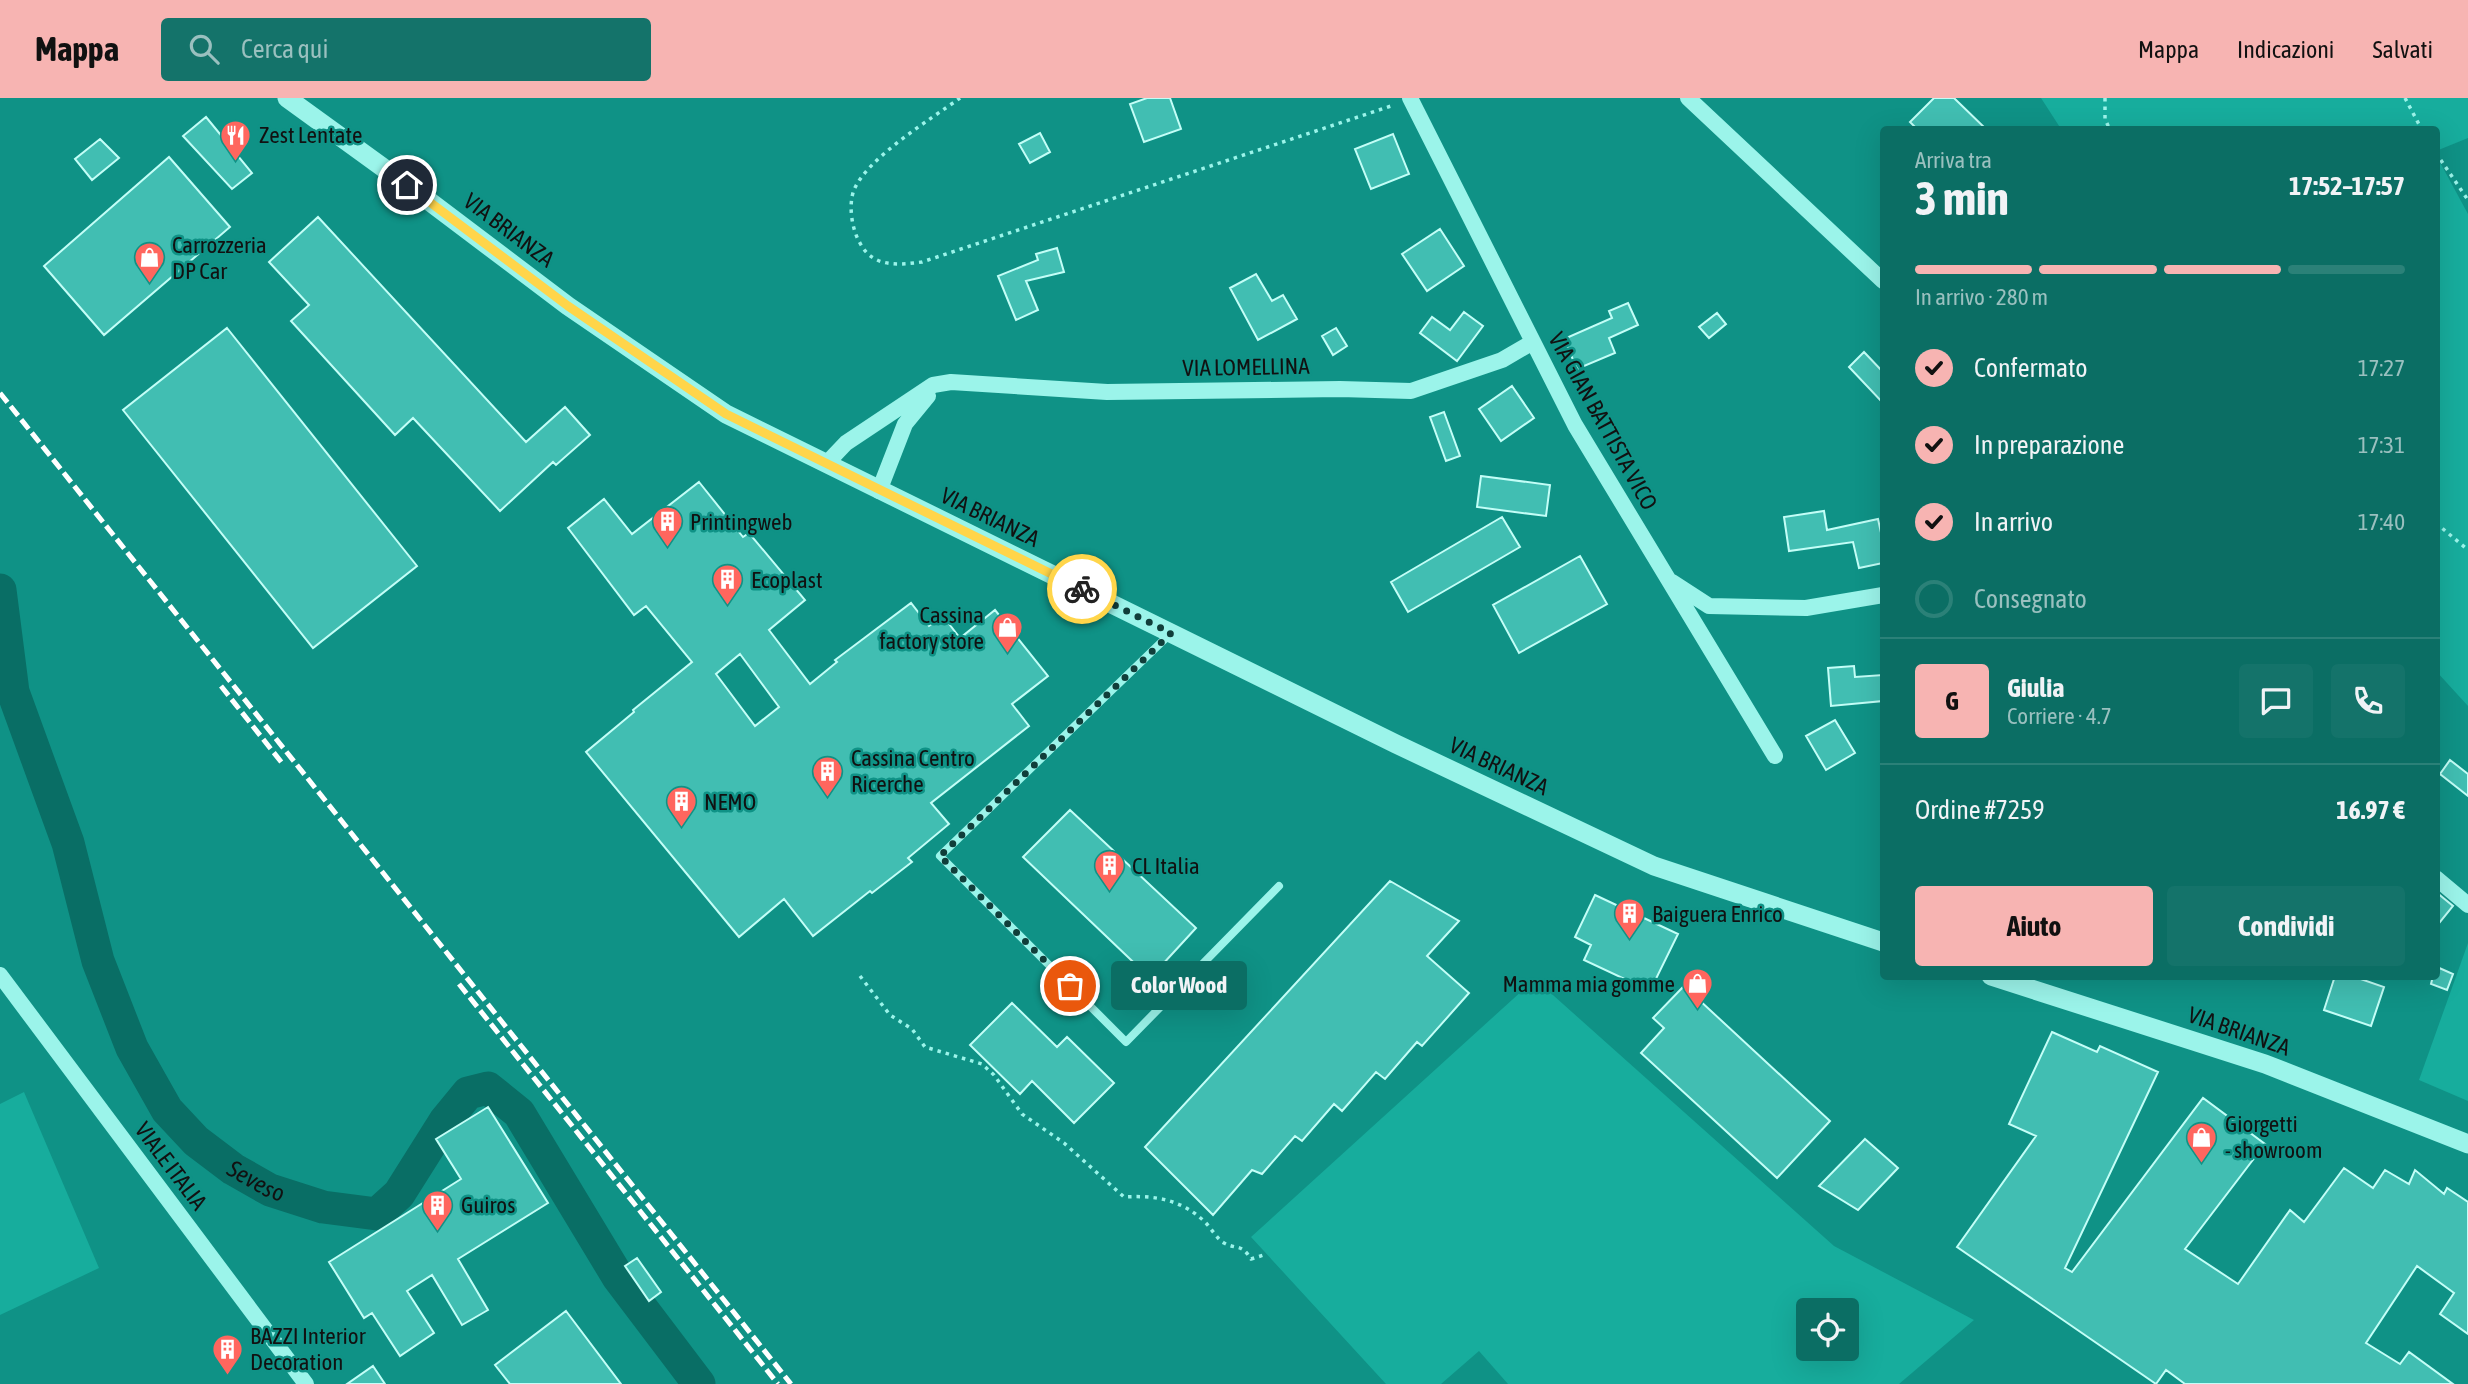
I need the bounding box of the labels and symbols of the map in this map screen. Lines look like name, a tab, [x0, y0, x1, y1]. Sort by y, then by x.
restaurant icon: Zest Lentate	[219, 118, 253, 162]
place label: Zest Lentate	[259, 122, 362, 148]
pin	[377, 155, 437, 215]
street label: VIA BRIANZA	[459, 188, 560, 273]
place label: Carrozzeria DP Car	[172, 232, 267, 284]
shop icon: Carrozzeria DP Car	[132, 241, 166, 285]
street label: VIA GIAN BATTISTA VICO	[1543, 328, 1663, 514]
street label: VIA LOMELLINA	[1182, 353, 1311, 381]
street label: VIA BRIANZA	[937, 482, 1044, 552]
building icon: Printingweb	[650, 505, 684, 549]
place label: Printingweb	[690, 509, 792, 535]
courier	[1047, 554, 1117, 624]
building icon: Ecoplast	[711, 563, 745, 607]
place label: Ecoplast	[751, 567, 823, 593]
place label: Cassina factory store	[879, 602, 984, 654]
shop icon: Cassina factory store	[990, 611, 1024, 655]
street label: VIA BRIANZA	[1445, 732, 1553, 801]
place label: Cassina Centro Ricerche	[851, 745, 975, 797]
building icon: Cassina Centro Ricerche	[811, 754, 845, 798]
building icon: NEMO	[664, 785, 698, 829]
place label: NEMO	[704, 789, 756, 815]
building icon: CL Italia	[1092, 849, 1126, 893]
place label: CL Italia	[1132, 853, 1200, 879]
building icon: Baiguera Enrico	[1612, 897, 1646, 941]
place label: Baiguera Enrico	[1652, 901, 1783, 927]
pin	[1040, 956, 1100, 1016]
callout: Color Wood	[1112, 962, 1248, 1010]
shop icon: Mamma mia gomme	[1681, 967, 1715, 1011]
place label: Mamma mia gomme	[1502, 971, 1675, 997]
street label: VIA BRIANZA	[2185, 1001, 2294, 1061]
place label: Giorgetti - showroom	[2225, 1111, 2322, 1163]
street label: VIALE ITALIA	[130, 1117, 213, 1215]
shop icon: Giorgetti - showroom	[2185, 1120, 2219, 1164]
water label: Seveso	[222, 1154, 288, 1207]
building icon: Guiros	[421, 1188, 455, 1232]
place label: Guiros	[461, 1192, 515, 1218]
place label: BAZZI Interior Decoration	[250, 1323, 367, 1375]
building icon: BAZZI Interior Decoration	[210, 1332, 244, 1376]

